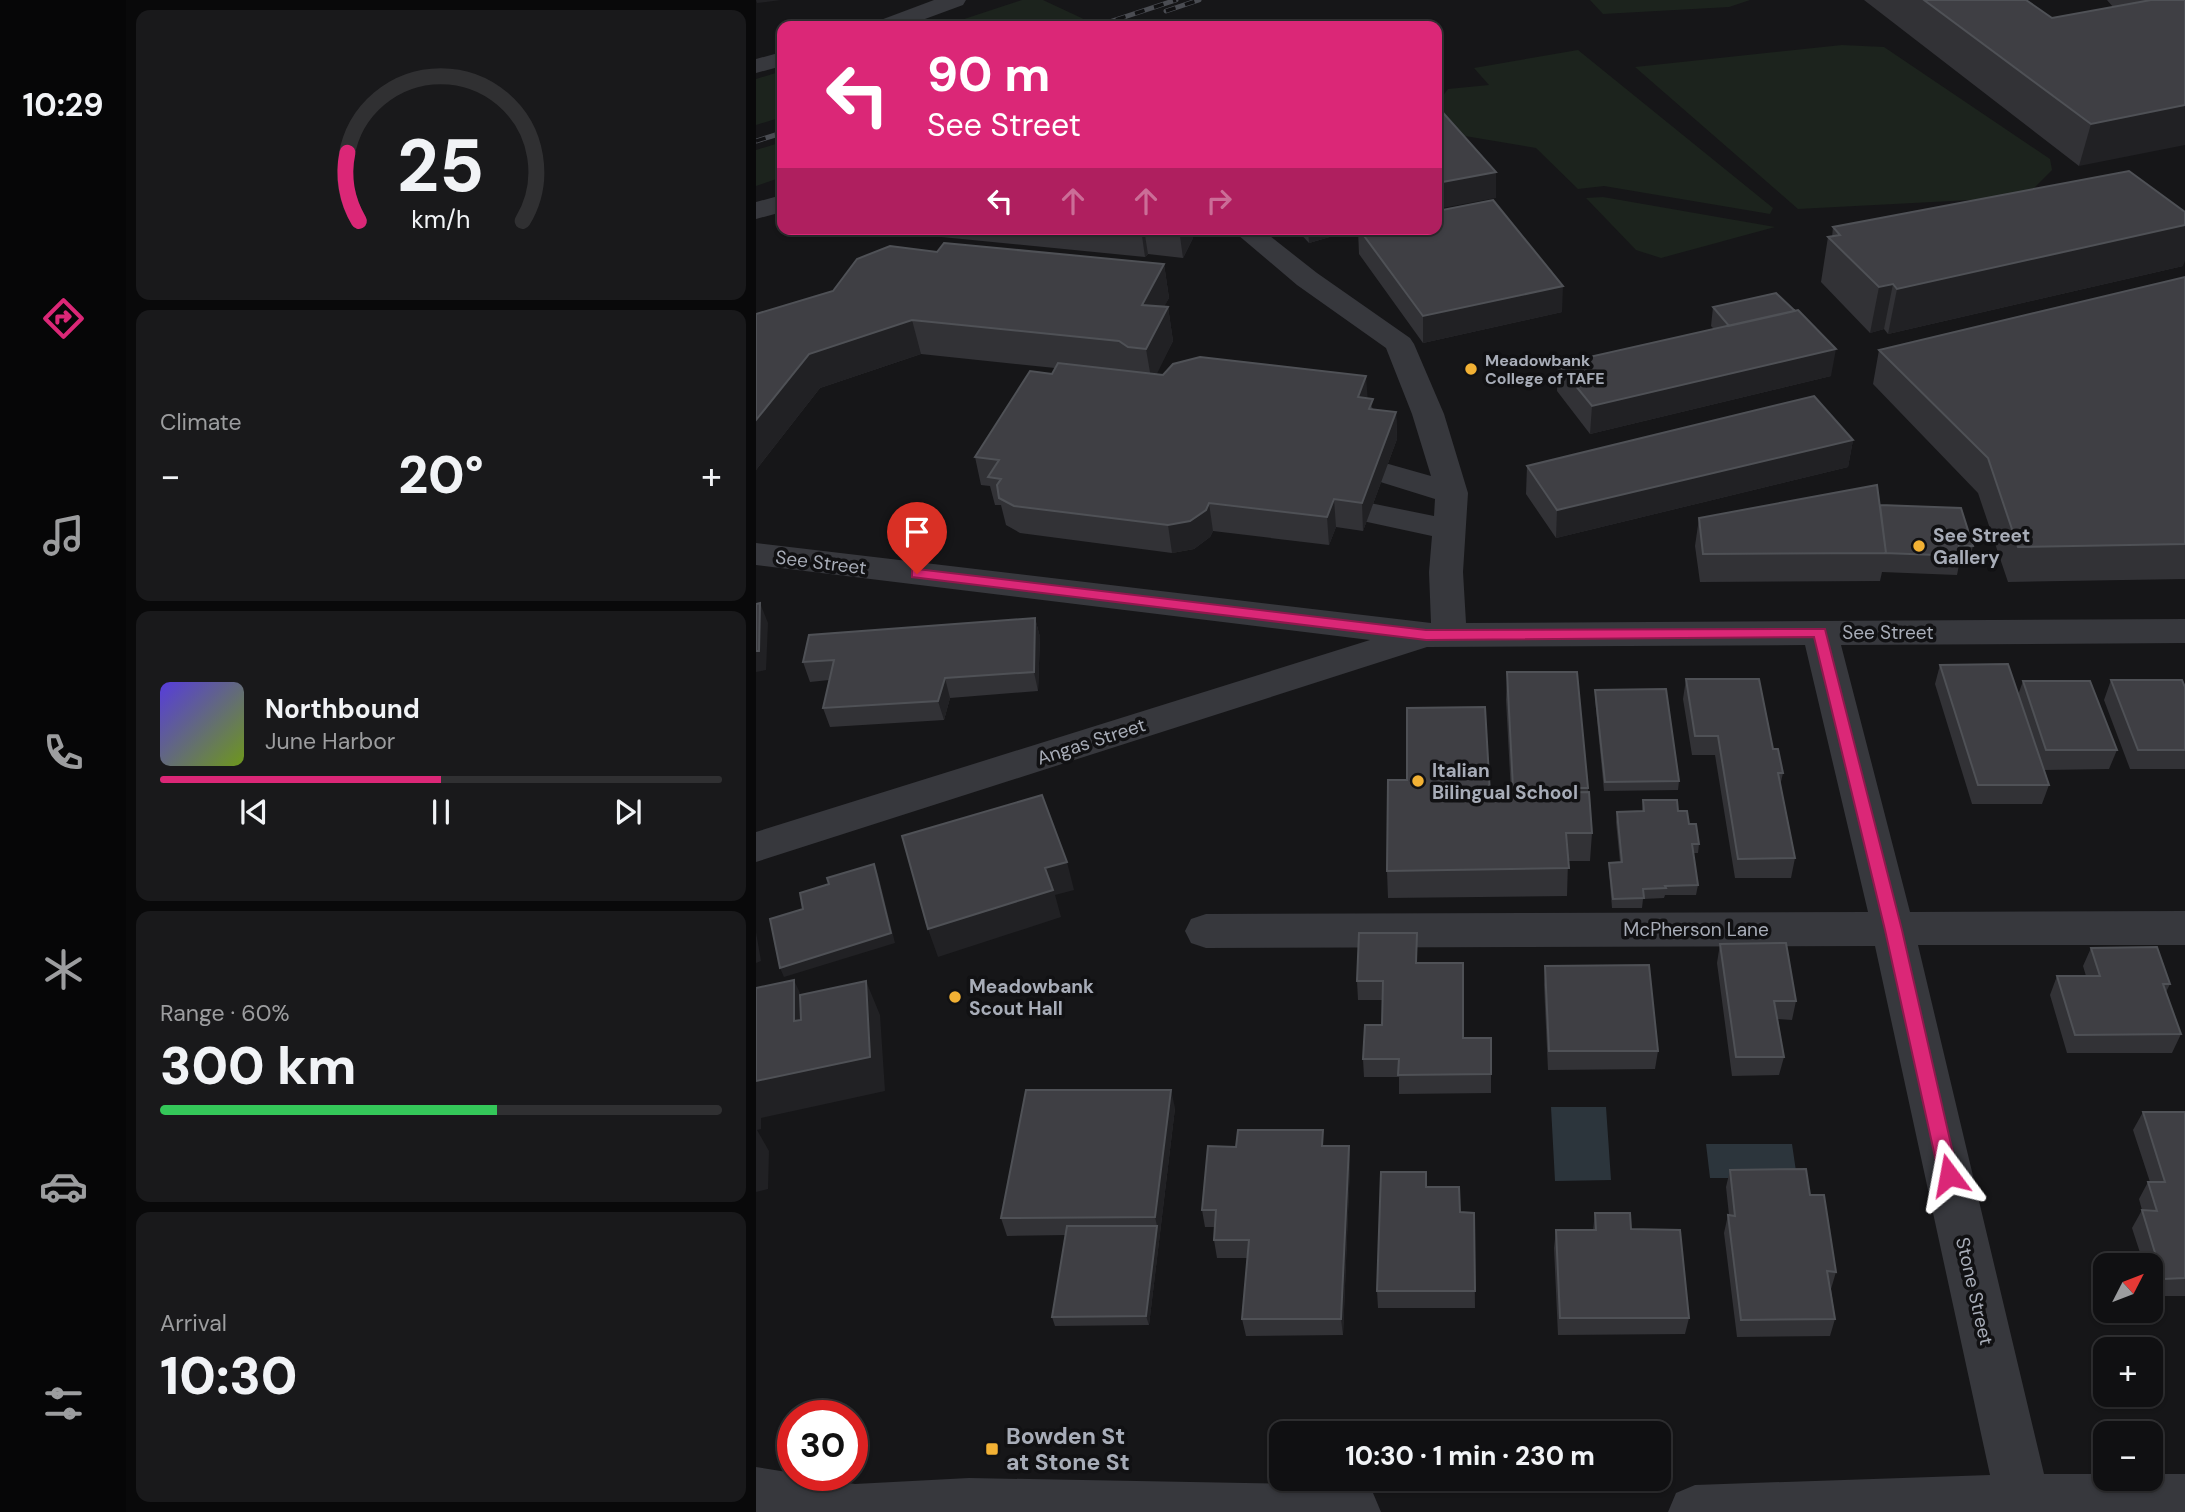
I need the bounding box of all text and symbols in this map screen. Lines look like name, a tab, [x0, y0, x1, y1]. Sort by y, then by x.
text: 90 m	[927, 42, 1050, 106]
icon: left	[812, 49, 903, 140]
text: 10:29	[23, 84, 103, 126]
text: See Street	[927, 104, 1081, 146]
text: 25	[397, 120, 485, 215]
icon: left	[981, 182, 1019, 220]
icon: ahead	[1054, 182, 1092, 220]
icon: ahead	[1127, 182, 1165, 220]
icon: right	[1200, 182, 1238, 220]
text: km/h	[411, 203, 471, 236]
icon: directions	[39, 294, 88, 343]
place label: Meadowbank College of TAFE	[1485, 350, 1605, 389]
marker: Meadowbank College of TAFE	[1463, 361, 1479, 377]
text: Climate	[160, 407, 242, 437]
text: 20°	[398, 441, 484, 509]
text: −	[160, 451, 181, 501]
text: +	[701, 451, 722, 501]
pin	[887, 502, 947, 574]
icon: music	[39, 511, 88, 560]
icon: arrive	[898, 513, 936, 551]
place label: See Street Gallery	[1933, 523, 2030, 570]
marker: See Street Gallery	[1911, 538, 1927, 554]
street label: See Street	[774, 545, 868, 580]
street label: See Street	[1842, 620, 1934, 645]
text: Northbound	[265, 692, 420, 726]
street label: Angas Street	[1034, 712, 1149, 771]
text: June Harbor	[265, 726, 395, 756]
icon: phone	[39, 728, 88, 777]
place label: Italian Bilingual School	[1432, 758, 1578, 805]
marker: Italian Bilingual School	[1410, 773, 1426, 789]
icon: previous	[235, 793, 273, 831]
icon: pause	[422, 793, 460, 831]
icon: next	[609, 793, 647, 831]
street label: McPherson Lane	[1623, 917, 1769, 942]
icon: climate	[39, 945, 88, 994]
place label: Meadowbank Scout Hall	[969, 974, 1094, 1021]
marker: Meadowbank Scout Hall	[947, 989, 963, 1005]
text: Range · 60%	[160, 998, 290, 1028]
text: 300 km	[160, 1032, 357, 1100]
position arrow	[1912, 1138, 1986, 1212]
icon: car	[39, 1162, 88, 1211]
street label: Stone Street	[1950, 1235, 1999, 1348]
north arrow	[2093, 1253, 2163, 1323]
map controls	[2093, 1253, 2163, 1491]
text: Arrival	[160, 1308, 227, 1338]
button: +	[2093, 1337, 2163, 1407]
text: 10:30	[160, 1342, 298, 1410]
icon: filters	[39, 1379, 88, 1428]
speed limit sign: 30	[777, 1400, 868, 1491]
place label: Bowden St at Stone St	[1006, 1421, 1130, 1477]
button: −	[2093, 1421, 2163, 1491]
text: 10:30 · 1 min · 230 m	[1345, 1439, 1595, 1473]
marker: Bowden St at Stone St	[984, 1441, 1000, 1457]

